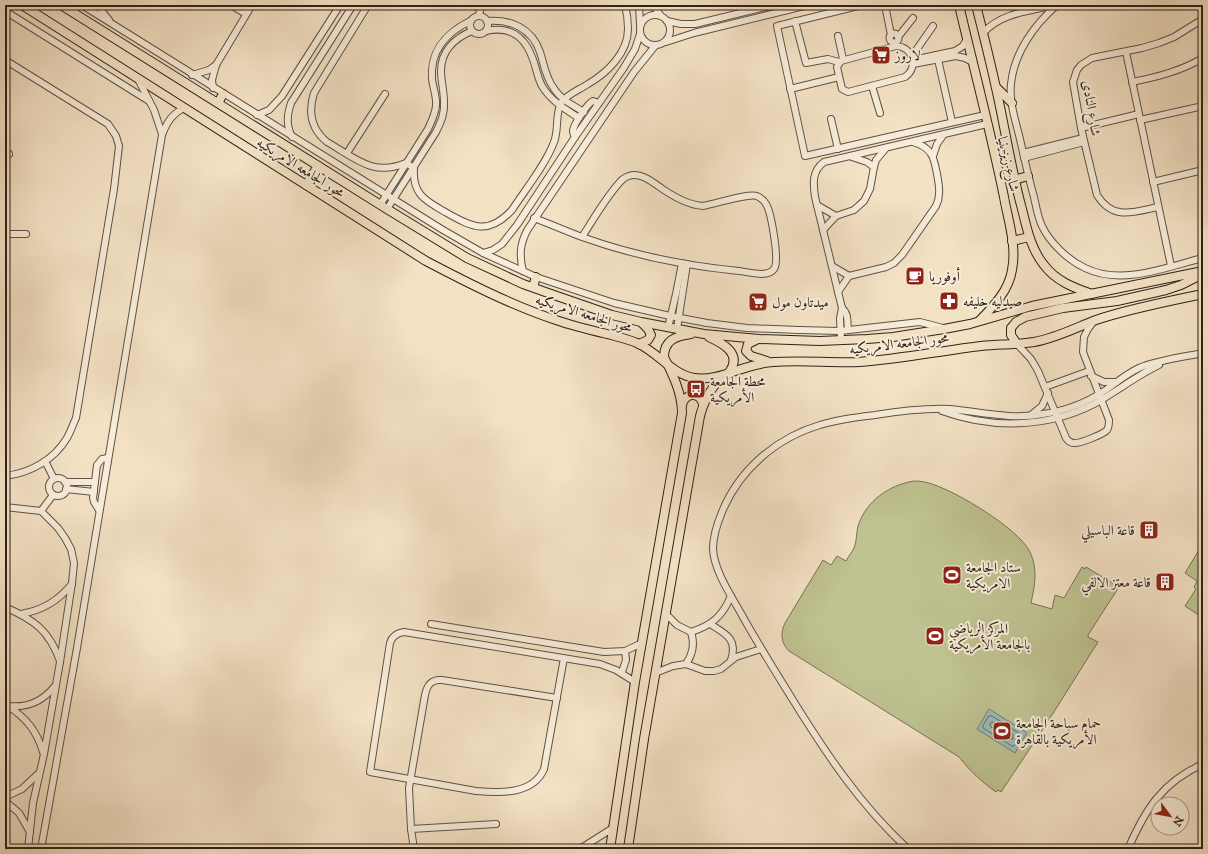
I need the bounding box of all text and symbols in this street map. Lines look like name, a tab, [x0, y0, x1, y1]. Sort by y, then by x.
supermarket icon: لاروز	[870, 44, 892, 66]
place label: لاروز	[893, 47, 921, 64]
street label: شارع النادى	[1076, 79, 1104, 138]
street label: محور الجامعه الامريكيه	[253, 134, 348, 202]
street label: شارع زيزينيا	[991, 135, 1023, 194]
cafe icon: أوفوريا	[904, 265, 926, 287]
place label: أوفوريا	[929, 266, 961, 285]
pharmacy icon: صيدليه خليفه	[938, 290, 960, 312]
street label: محور الجامعه الامريكيه	[533, 291, 635, 337]
supermarket icon: ميدتاون مول	[747, 291, 769, 313]
place label: صيدليه خليفه	[963, 293, 1022, 310]
place label: ميدتاون مول	[772, 294, 829, 311]
street label: محور الجامعه الامريكيه	[848, 329, 950, 359]
place label: محطة الجامعة الأمريكية	[710, 373, 766, 407]
bus stop icon: محطة الجامعة الأمريكية	[685, 378, 707, 400]
building icon: قاعة الباسيلي	[1138, 519, 1160, 541]
place label: قاعة الباسيلي	[1081, 522, 1135, 543]
place label: ستاد الجامعة الامريكية	[966, 559, 1021, 593]
sports icon: ستاد الجامعة الامريكية	[941, 564, 963, 586]
building icon: قاعة معتز الالفي	[1154, 571, 1176, 593]
place label: قاعة معتز الالفي	[1082, 574, 1151, 596]
place label: المركز الرياضي بالجامعة الأمريكية	[949, 620, 1030, 654]
sports icon: المركز الرياضي بالجامعة الأمريكية	[924, 625, 946, 647]
place label: حمام سباحة الجامعة الأمريكية بالقاهرة	[1016, 715, 1101, 749]
sports icon: حمام سباحة الجامعة الأمريكية بالقاهرة	[991, 720, 1013, 742]
north arrow	[1150, 796, 1190, 836]
text: N	[1170, 814, 1186, 829]

